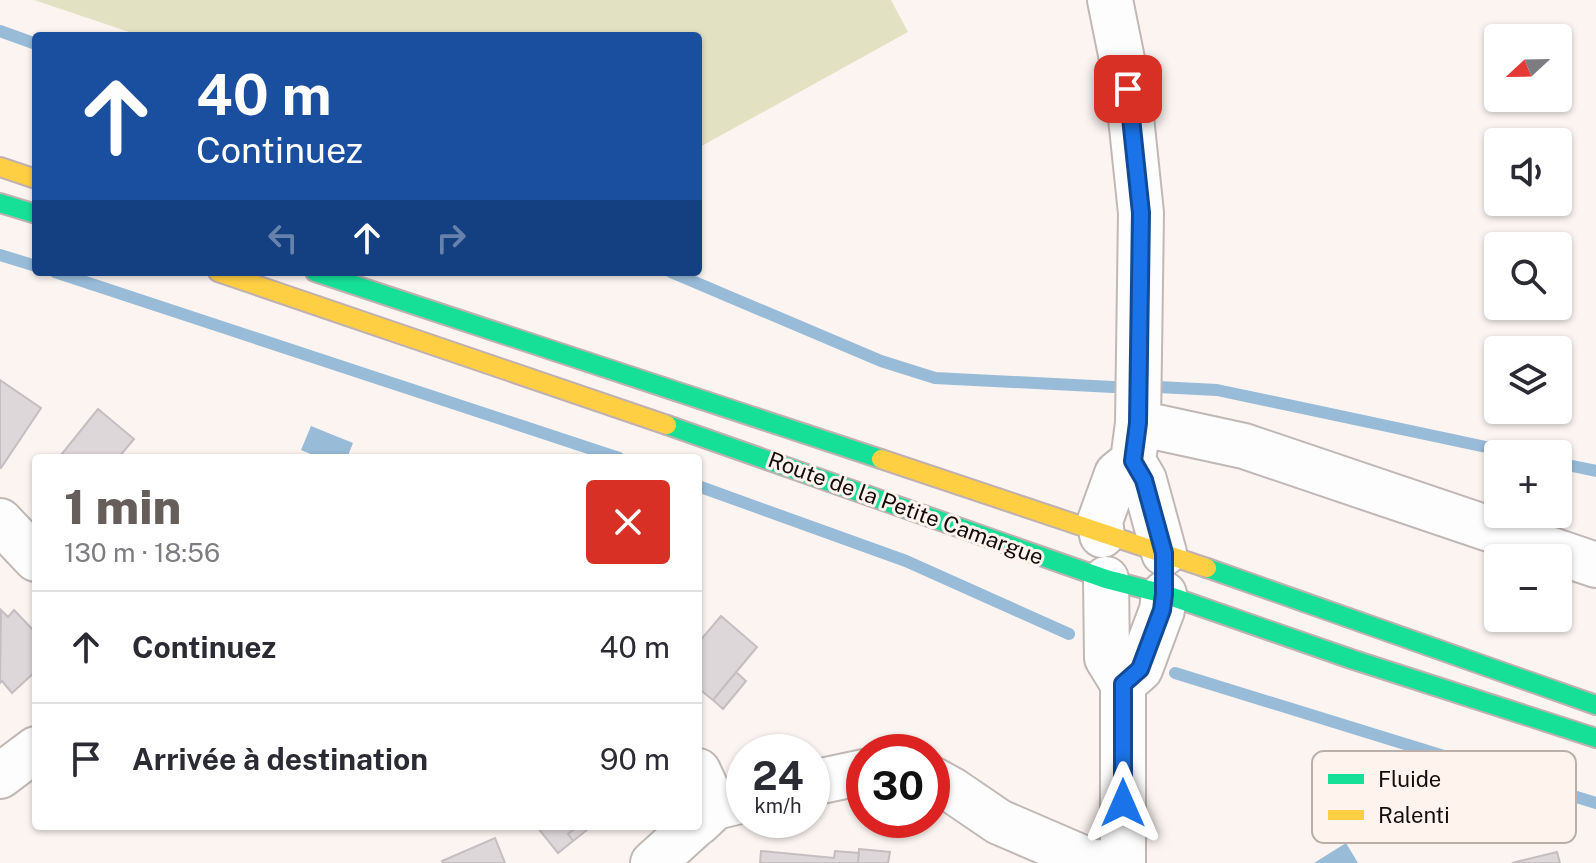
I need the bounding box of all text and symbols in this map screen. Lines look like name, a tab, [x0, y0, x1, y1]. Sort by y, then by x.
north arrow	[1484, 24, 1572, 112]
map controls	[1484, 24, 1572, 632]
pin	[1094, 55, 1162, 123]
text: 40 m	[196, 62, 332, 128]
icon: ahead	[64, 64, 168, 168]
icon: arrive	[1106, 67, 1150, 111]
button: sound	[1484, 128, 1572, 216]
text: Continuez	[196, 129, 363, 171]
icon: left	[261, 216, 305, 260]
icon: ahead	[345, 216, 389, 260]
icon: right	[429, 216, 473, 260]
button: search	[1484, 232, 1572, 320]
button: layers	[1484, 336, 1572, 424]
button: +	[1484, 440, 1572, 528]
street label: Route de la Petite Camargue	[765, 446, 1047, 570]
text: 1 min	[64, 478, 181, 535]
button: close	[586, 480, 670, 564]
text: 130 m · 18:56	[64, 537, 220, 568]
button: −	[1484, 544, 1572, 632]
icon: ahead	[64, 625, 108, 669]
text: Continuez	[132, 629, 276, 665]
text: 40 m	[600, 629, 670, 665]
speed limit sign: 30	[846, 734, 950, 838]
icon: arrive	[64, 737, 108, 781]
text: Arrivée à destination	[132, 741, 428, 777]
text: 90 m	[600, 741, 670, 777]
legend	[1312, 751, 1576, 843]
text: 24	[752, 752, 804, 799]
position arrow	[1081, 761, 1165, 845]
text: Fluide	[1378, 766, 1441, 792]
text: km/h	[754, 794, 802, 818]
text: Ralenti	[1378, 802, 1450, 828]

